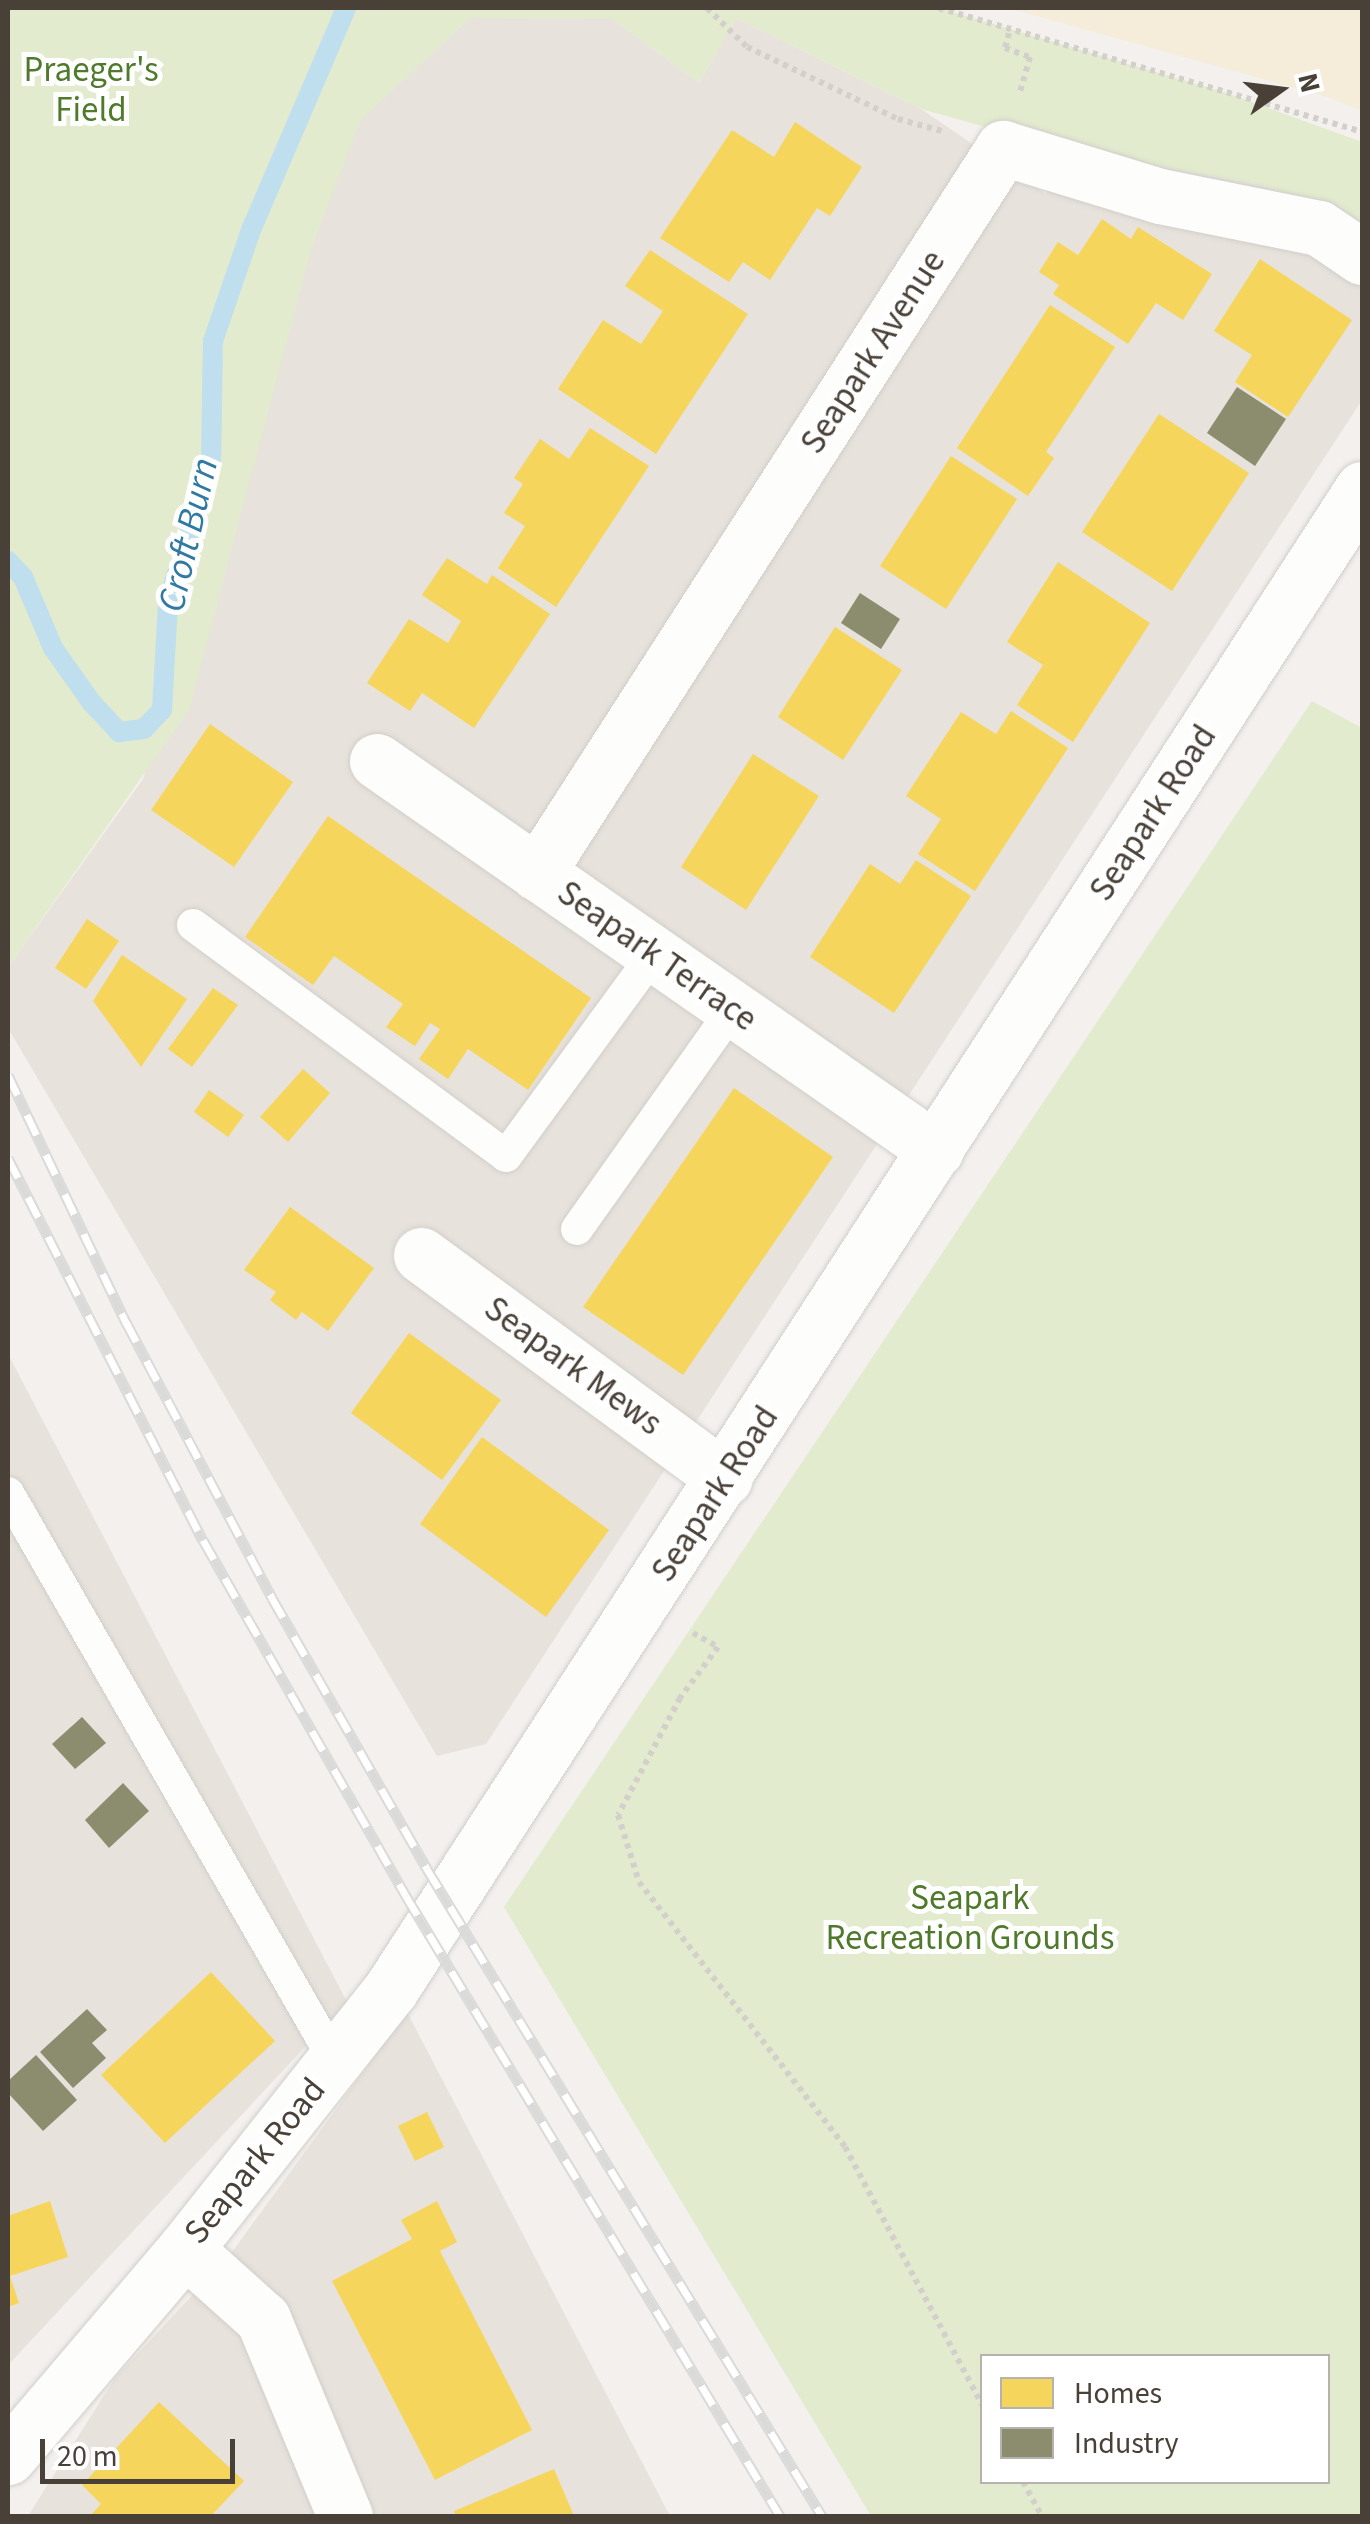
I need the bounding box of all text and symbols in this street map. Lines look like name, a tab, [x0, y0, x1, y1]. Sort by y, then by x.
north arrow	[1230, 40, 1330, 140]
park label: Praeger's Field	[23, 49, 159, 131]
text: N	[1287, 69, 1331, 97]
street label: Seapark Avenue	[792, 242, 954, 462]
water label: Croft Burn	[149, 454, 229, 616]
street label: Seapark Road	[1081, 717, 1225, 909]
street label: Seapark Terrace	[549, 872, 765, 1040]
street label: Seapark Mews	[476, 1288, 670, 1444]
street label: Seapark Road	[643, 1398, 787, 1590]
park label: Seapark Recreation Grounds	[826, 1877, 1114, 1959]
street label: Seapark Road	[175, 2070, 335, 2252]
legend	[980, 2354, 1330, 2484]
text: Homes	[1074, 2372, 1162, 2415]
scale bar	[45, 2419, 240, 2481]
text: Industry	[1074, 2422, 1179, 2465]
text: 20 m	[57, 2435, 118, 2478]

